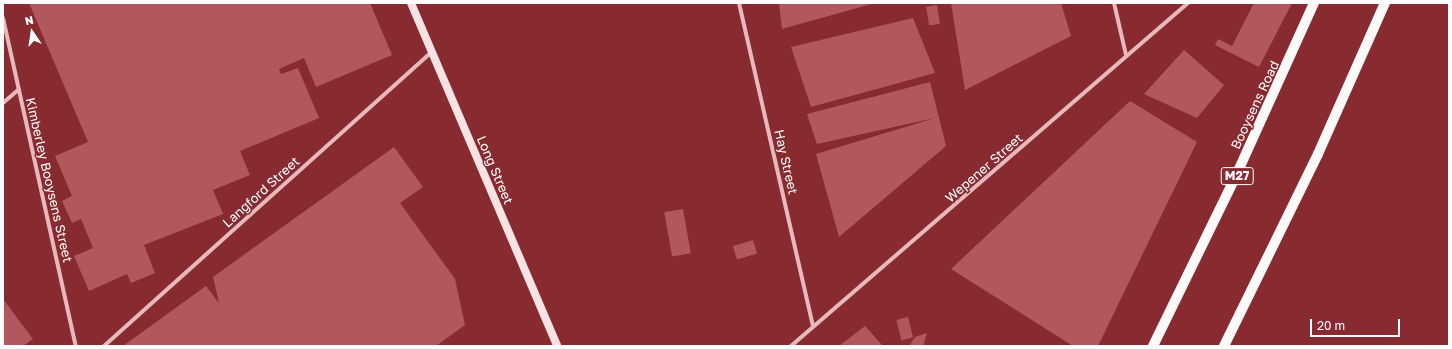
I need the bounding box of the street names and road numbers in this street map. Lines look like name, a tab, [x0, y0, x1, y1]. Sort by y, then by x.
street label: Booysens Road	[1228, 58, 1282, 152]
street label: Kimberley Booysens Street	[22, 96, 76, 264]
street label: Hay Street	[771, 128, 801, 196]
street label: Wepener Street	[942, 130, 1026, 206]
street label: Long Street	[474, 133, 516, 207]
street label: Langford Street	[219, 153, 303, 231]
road number: M27	[1220, 166, 1254, 186]

